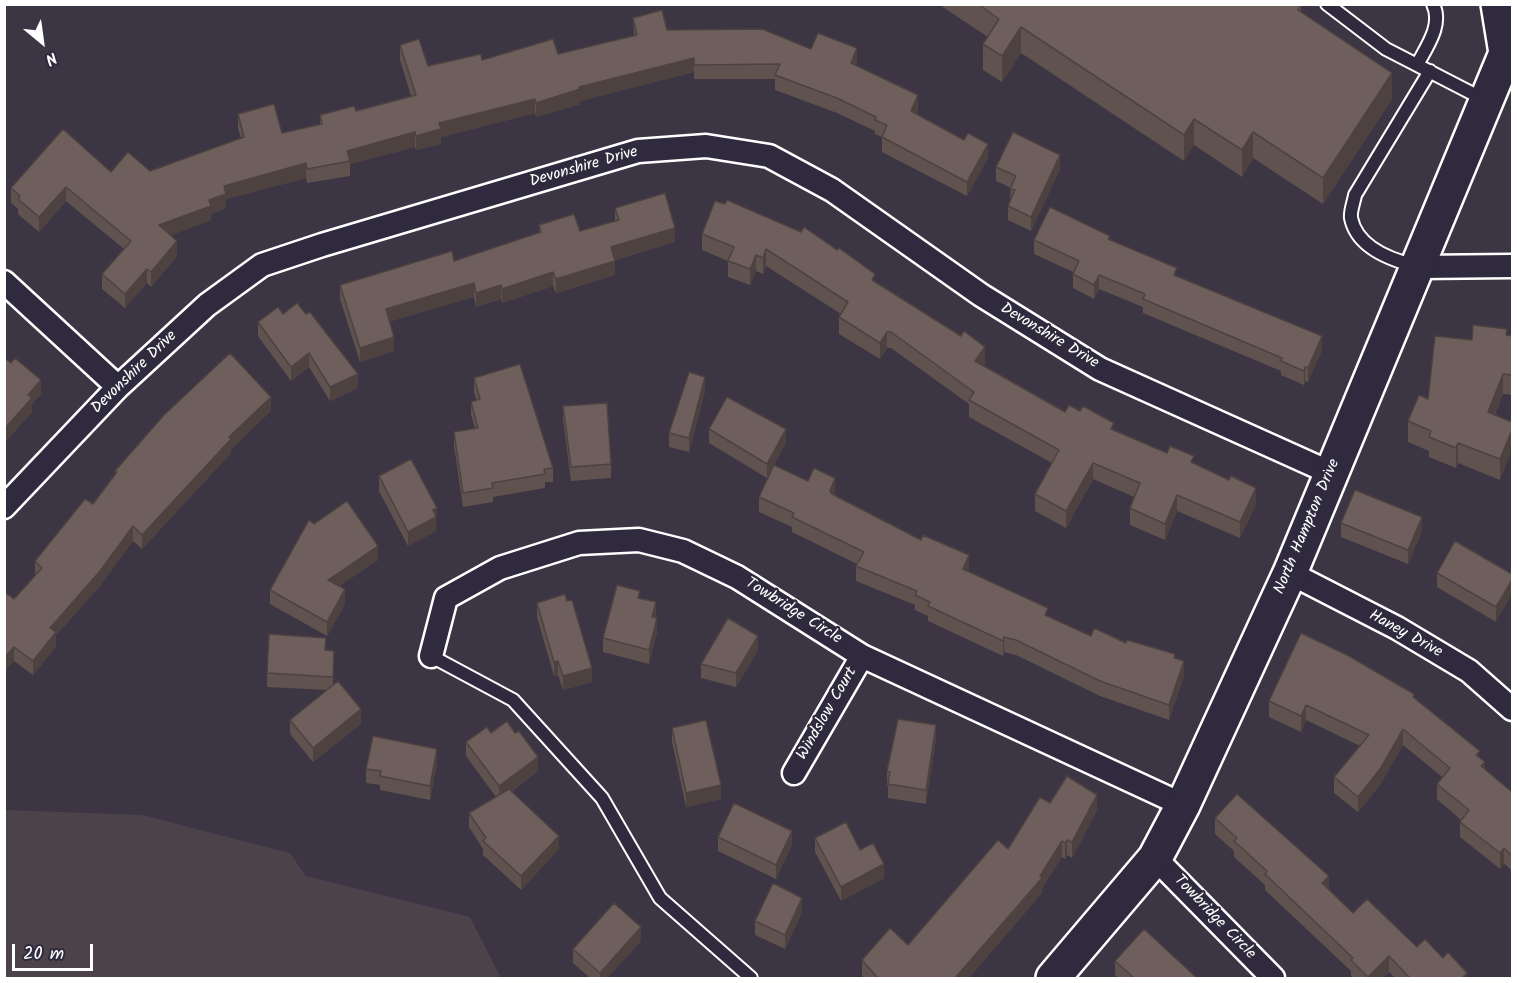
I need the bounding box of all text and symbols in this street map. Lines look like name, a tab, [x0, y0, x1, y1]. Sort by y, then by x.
north arrow	[12, 12, 72, 72]
text: N	[40, 45, 61, 72]
street label: Devonshire Drive	[528, 143, 640, 193]
street label: Devonshire Drive	[996, 300, 1102, 374]
street label: Devonshire Drive	[88, 327, 182, 419]
street label: North Hampton Drive	[1271, 457, 1345, 597]
street label: Towbridge Circle	[741, 575, 845, 649]
street label: Haney Drive	[1365, 607, 1445, 663]
street label: Windslow Court	[794, 664, 862, 764]
street label: Towbridge Circle	[1169, 872, 1259, 964]
scale bar	[15, 932, 96, 970]
text: 20 m	[23, 940, 64, 969]

